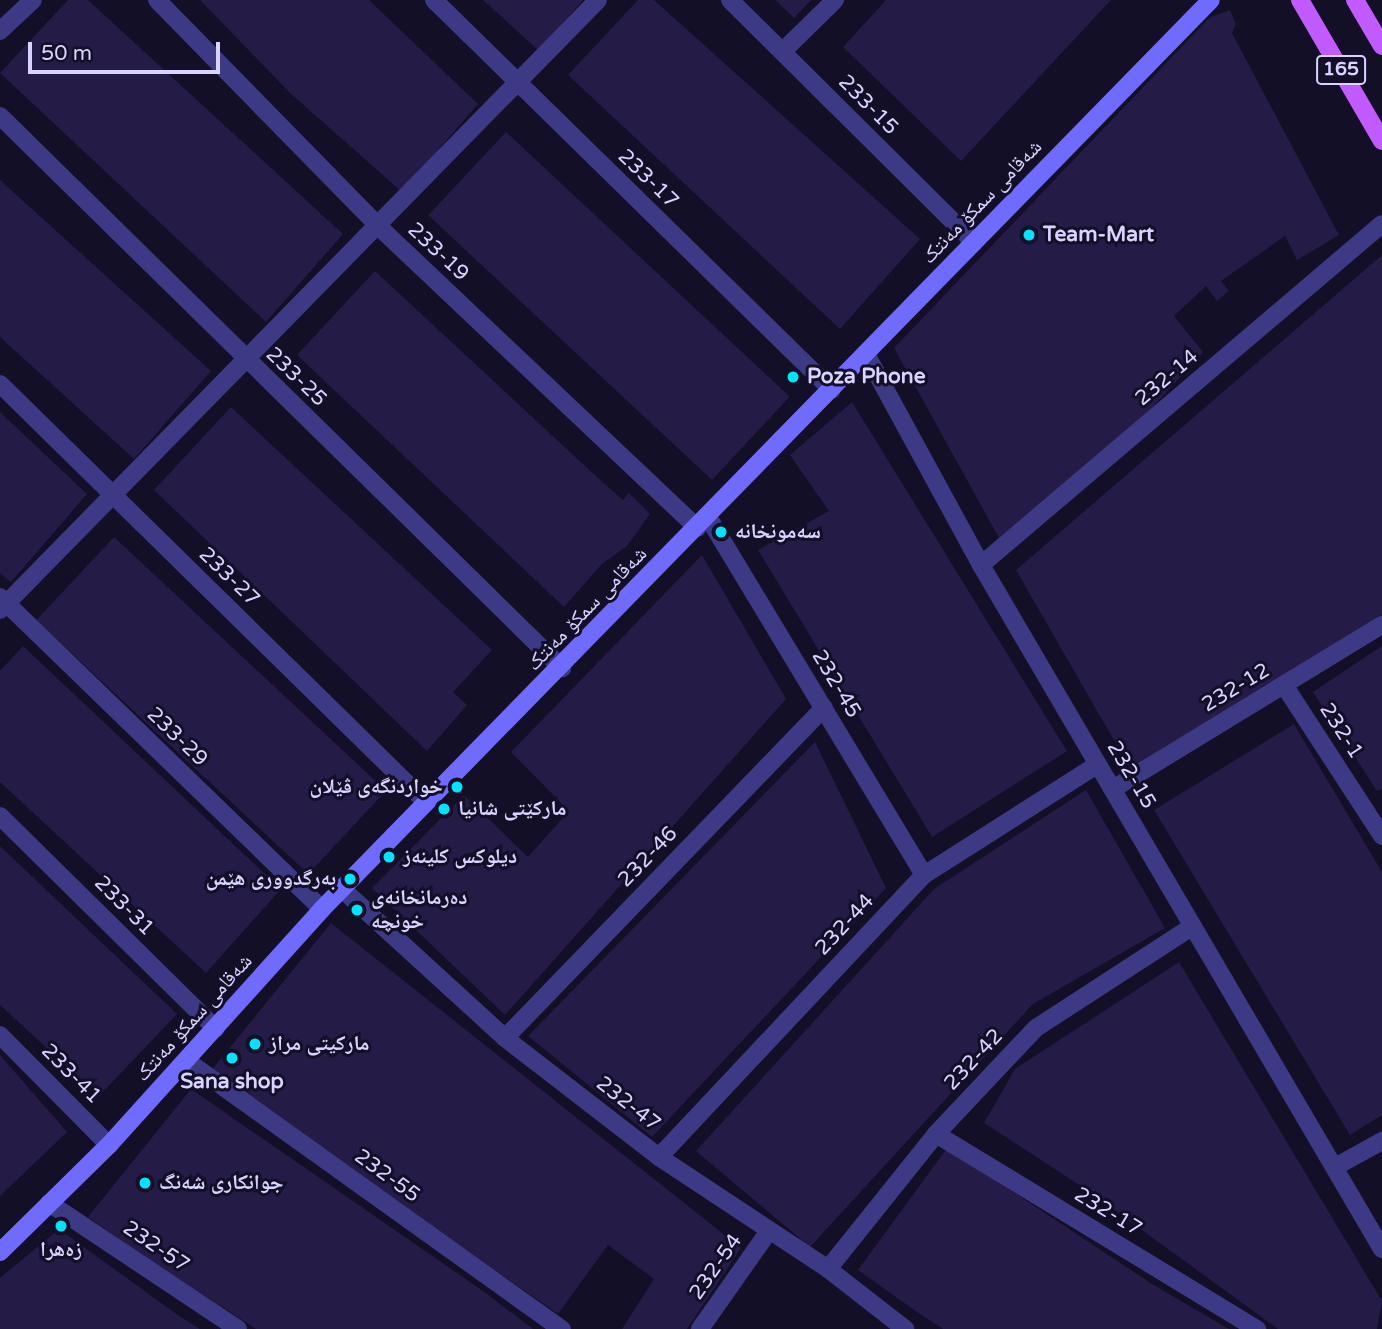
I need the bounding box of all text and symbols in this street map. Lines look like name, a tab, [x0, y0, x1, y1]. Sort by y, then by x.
scale bar	[32, 28, 224, 72]
text: 50 m	[41, 41, 92, 66]
road number: 165	[1315, 54, 1367, 86]
street label: 233-15	[833, 70, 903, 140]
street label: شەقامی سمکۆ مەنتک	[916, 135, 1048, 269]
street label: 233-17	[612, 144, 684, 214]
street label: 233-19	[402, 217, 474, 287]
place label: Team-Mart	[1043, 222, 1154, 248]
marker: Team-Mart	[1021, 227, 1037, 243]
street label: 233-25	[260, 342, 332, 412]
street label: 232-14	[1130, 344, 1204, 412]
place label: Poza Phone	[807, 364, 926, 390]
marker: Poza Phone	[785, 369, 801, 385]
place label: سەمونخانە	[735, 519, 821, 545]
marker: سەمونخانە	[713, 524, 729, 540]
street label: 233-27	[193, 542, 265, 612]
street label: شەقامی سمکۆ مەنتک	[521, 542, 653, 676]
street label: 232-45	[806, 645, 866, 723]
street label: 232-12	[1198, 658, 1274, 718]
street label: 232-1	[1314, 698, 1368, 764]
street label: 233-29	[141, 702, 213, 772]
street label: 232-15	[1101, 737, 1161, 813]
place label: خواردنگەی ڤێلان	[309, 774, 443, 800]
marker: خواردنگەی ڤێلان	[449, 779, 465, 795]
place label: مارکێتی شانیا	[458, 796, 566, 822]
marker: مارکێتی شانیا	[436, 801, 452, 817]
street label: 232-46	[613, 821, 683, 893]
place label: دیلوکس کلینەز	[403, 844, 517, 870]
marker: دیلوکس کلینەز	[381, 849, 397, 865]
place label: بەرگدووری هێمن	[206, 866, 336, 892]
street label: 233-31	[89, 871, 159, 941]
marker: بەرگدووری هێمن	[342, 871, 358, 887]
place label: دەرمانخانەی خونچە	[371, 885, 467, 935]
street label: 232-44	[810, 889, 880, 961]
marker: دەرمانخانەی خونچە	[349, 902, 365, 918]
street label: شەقامی سمکۆ مەنتک	[130, 949, 258, 1087]
street label: 232-42	[939, 1024, 1009, 1096]
place label: مارکیتی مراز	[269, 1031, 369, 1057]
marker: مارکیتی مراز	[247, 1036, 263, 1052]
street label: 233-41	[36, 1039, 106, 1109]
marker: Sana shop	[224, 1050, 240, 1066]
place label: Sana shop	[180, 1069, 284, 1095]
street label: 232-47	[591, 1071, 665, 1137]
street label: 232-55	[349, 1144, 425, 1208]
place label: جوانکاری شەنگ	[159, 1170, 284, 1196]
marker: جوانکاری شەنگ	[137, 1175, 153, 1191]
street label: 232-17	[1070, 1182, 1146, 1242]
street label: 232-57	[118, 1216, 194, 1278]
marker: زەهرا	[53, 1218, 69, 1234]
street label: 232-54	[684, 1229, 748, 1305]
place label: زەهرا	[40, 1237, 82, 1263]

